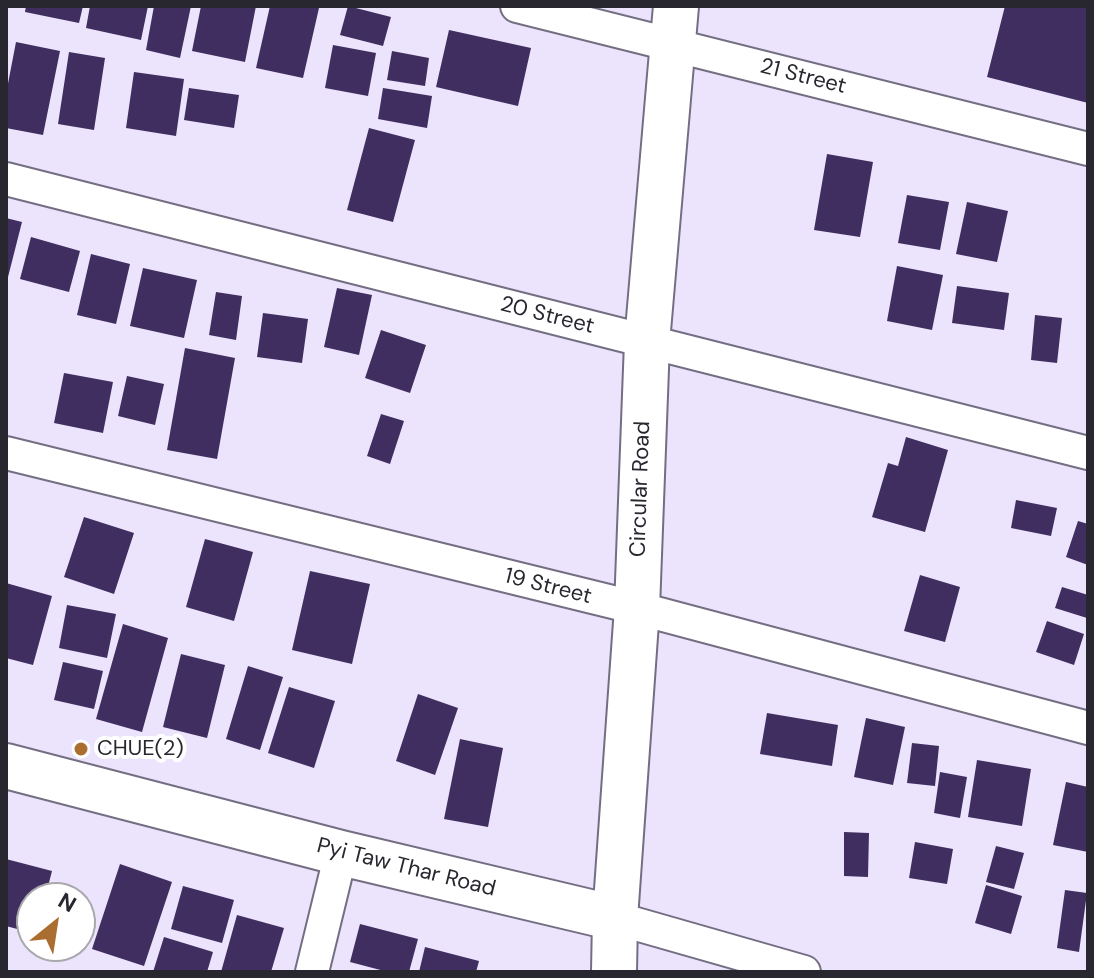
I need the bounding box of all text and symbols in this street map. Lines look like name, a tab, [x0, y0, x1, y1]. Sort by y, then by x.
street label: 21 Street	[757, 54, 849, 100]
street label: 20 Street	[497, 292, 597, 340]
street label: Circular Road	[625, 421, 657, 557]
street label: 19 Street	[502, 563, 594, 611]
place label: CHUE(2)	[97, 736, 184, 762]
marker: CHUE(2)	[72, 740, 90, 758]
street label: Pyi Taw Thar Road	[314, 833, 498, 903]
north arrow	[16, 882, 96, 962]
text: N	[53, 886, 81, 919]

